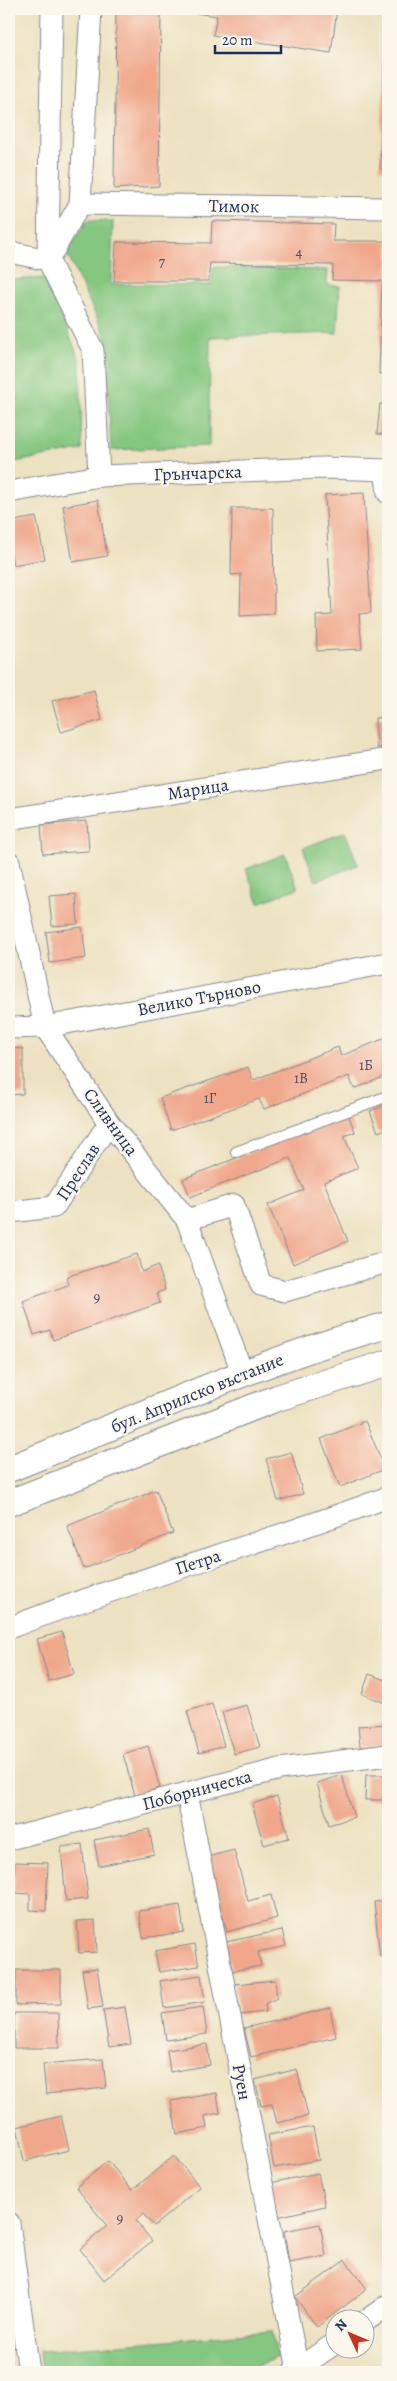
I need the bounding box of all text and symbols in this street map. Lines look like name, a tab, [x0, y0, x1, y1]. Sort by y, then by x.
scale bar	[215, 22, 281, 54]
text: 20 m	[222, 30, 253, 50]
street label: Тимок	[209, 194, 259, 218]
house number: 4	[296, 242, 303, 262]
house number: 7	[159, 252, 166, 272]
street label: Грънчарска	[153, 459, 243, 487]
street label: Марица	[166, 772, 231, 806]
street label: Велико Търново	[135, 974, 263, 1022]
house number: 1Б	[359, 1055, 373, 1075]
house number: 1В	[294, 1068, 308, 1088]
street label: Сливница	[78, 1083, 144, 1161]
house number: 1Г	[204, 1088, 217, 1108]
street label: Преслав	[50, 1139, 106, 1205]
house number: 9	[94, 1287, 101, 1307]
street label: бул. Априлско въстание	[107, 1347, 287, 1439]
street label: Петра	[172, 1543, 224, 1581]
street label: Поборническа	[140, 1764, 255, 1816]
street label: Руен	[227, 2062, 257, 2102]
house number: 9	[117, 2208, 124, 2228]
north arrow	[324, 2308, 374, 2358]
text: N	[331, 2315, 351, 2336]

